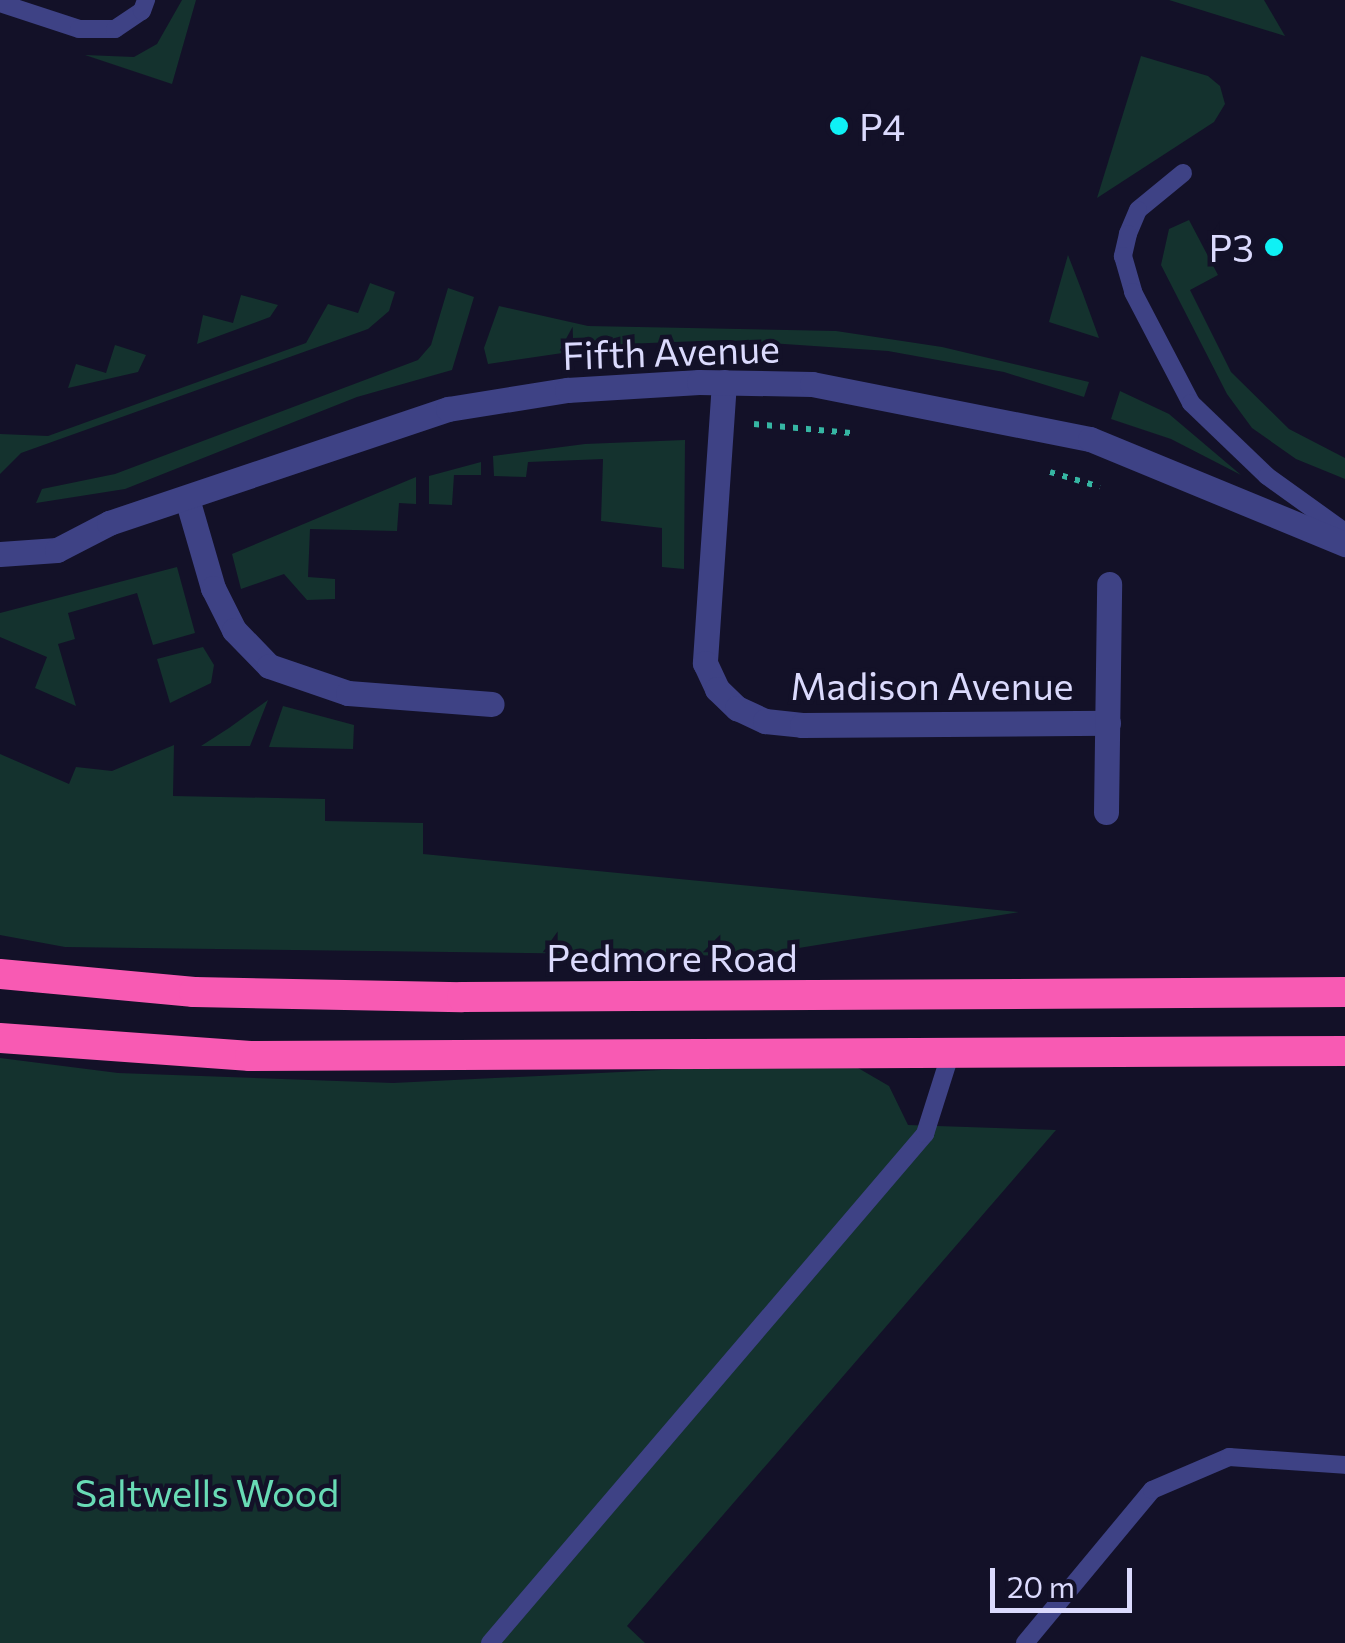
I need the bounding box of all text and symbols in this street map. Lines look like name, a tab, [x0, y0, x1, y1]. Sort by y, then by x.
place label: P4	[859, 103, 905, 149]
marker: P4	[828, 115, 850, 137]
place label: P3	[1208, 224, 1254, 270]
marker: P3	[1263, 236, 1285, 258]
street label: Fifth Avenue	[561, 324, 781, 378]
street label: Madison Avenue	[790, 662, 1074, 708]
street label: Pedmore Road	[546, 934, 798, 980]
park label: Saltwells Wood	[75, 1469, 339, 1515]
scale bar	[995, 1548, 1138, 1610]
text: 20 m	[1007, 1567, 1075, 1604]

